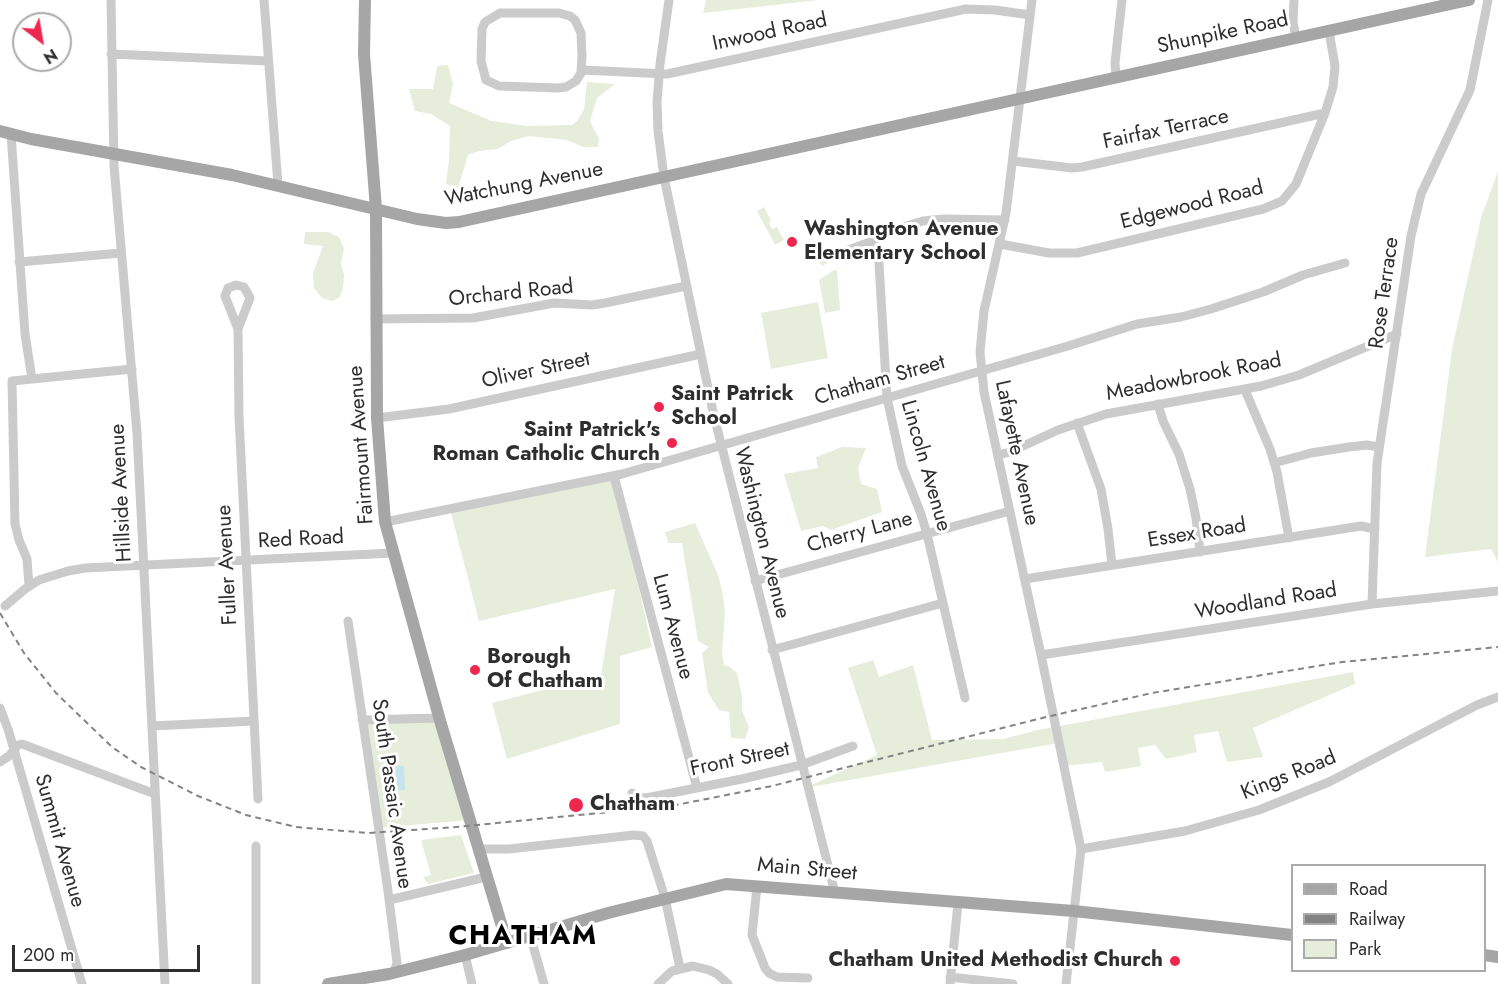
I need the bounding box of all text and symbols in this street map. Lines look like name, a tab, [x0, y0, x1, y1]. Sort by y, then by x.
street label: Shunpike Road	[1155, 8, 1291, 60]
street label: Inwood Road	[710, 9, 830, 57]
north arrow	[12, 12, 72, 72]
text: N	[39, 43, 62, 69]
street label: Fairfax Terrace	[1101, 104, 1231, 156]
street label: Watchung Avenue	[443, 157, 605, 213]
street label: Edgewood Road	[1118, 176, 1266, 236]
place label: Washington Avenue Elementary School	[804, 217, 999, 267]
marker: Washington Avenue Elementary School	[785, 235, 799, 249]
street label: Rose Terrace	[1365, 235, 1405, 351]
street label: Orchard Road	[447, 275, 575, 313]
street label: Oliver Street	[479, 347, 593, 395]
street label: Meadowbrook Road	[1104, 349, 1284, 407]
street label: Chatham Street	[812, 350, 948, 412]
street label: Fairmount Avenue	[344, 365, 380, 525]
street label: Lafayette Avenue	[988, 378, 1044, 528]
place label: Saint Patrick School	[671, 382, 794, 432]
street label: Lincoln Avenue	[894, 398, 956, 534]
marker: Saint Patrick School	[652, 400, 666, 414]
place label: Saint Patrick's Roman Catholic Church	[433, 418, 660, 468]
street label: Hillside Avenue	[106, 423, 138, 563]
marker: Saint Patrick's Roman Catholic Church	[665, 436, 679, 450]
street label: Washington Avenue	[727, 445, 795, 621]
street label: Fuller Avenue	[212, 504, 244, 626]
street label: Cherry Lane	[804, 507, 916, 559]
street label: Essex Road	[1146, 514, 1248, 554]
street label: Red Road	[257, 525, 345, 555]
street label: Lum Avenue	[646, 572, 698, 682]
street label: Woodland Road	[1193, 578, 1339, 626]
place label: Borough Of Chatham	[487, 645, 603, 695]
marker: Borough Of Chatham	[468, 663, 482, 677]
street label: South Passaic Avenue	[365, 697, 417, 891]
street label: Front Street	[688, 737, 792, 783]
street label: Kings Road	[1238, 746, 1340, 806]
street label: Summit Avenue	[28, 771, 90, 911]
place label: Chatham	[590, 792, 675, 818]
marker: Chatham	[567, 796, 585, 814]
street label: Main Street	[756, 853, 858, 887]
legend	[1291, 864, 1486, 972]
text: Road	[1349, 876, 1388, 902]
text: Railway	[1349, 906, 1405, 932]
district label: CHATHAM	[449, 921, 597, 953]
scale bar	[15, 933, 202, 971]
text: Park	[1349, 936, 1381, 962]
text: 200 m	[23, 942, 74, 968]
place label: Chatham United Methodist Church	[829, 948, 1163, 974]
marker: Chatham United Methodist Church	[1168, 954, 1182, 968]

